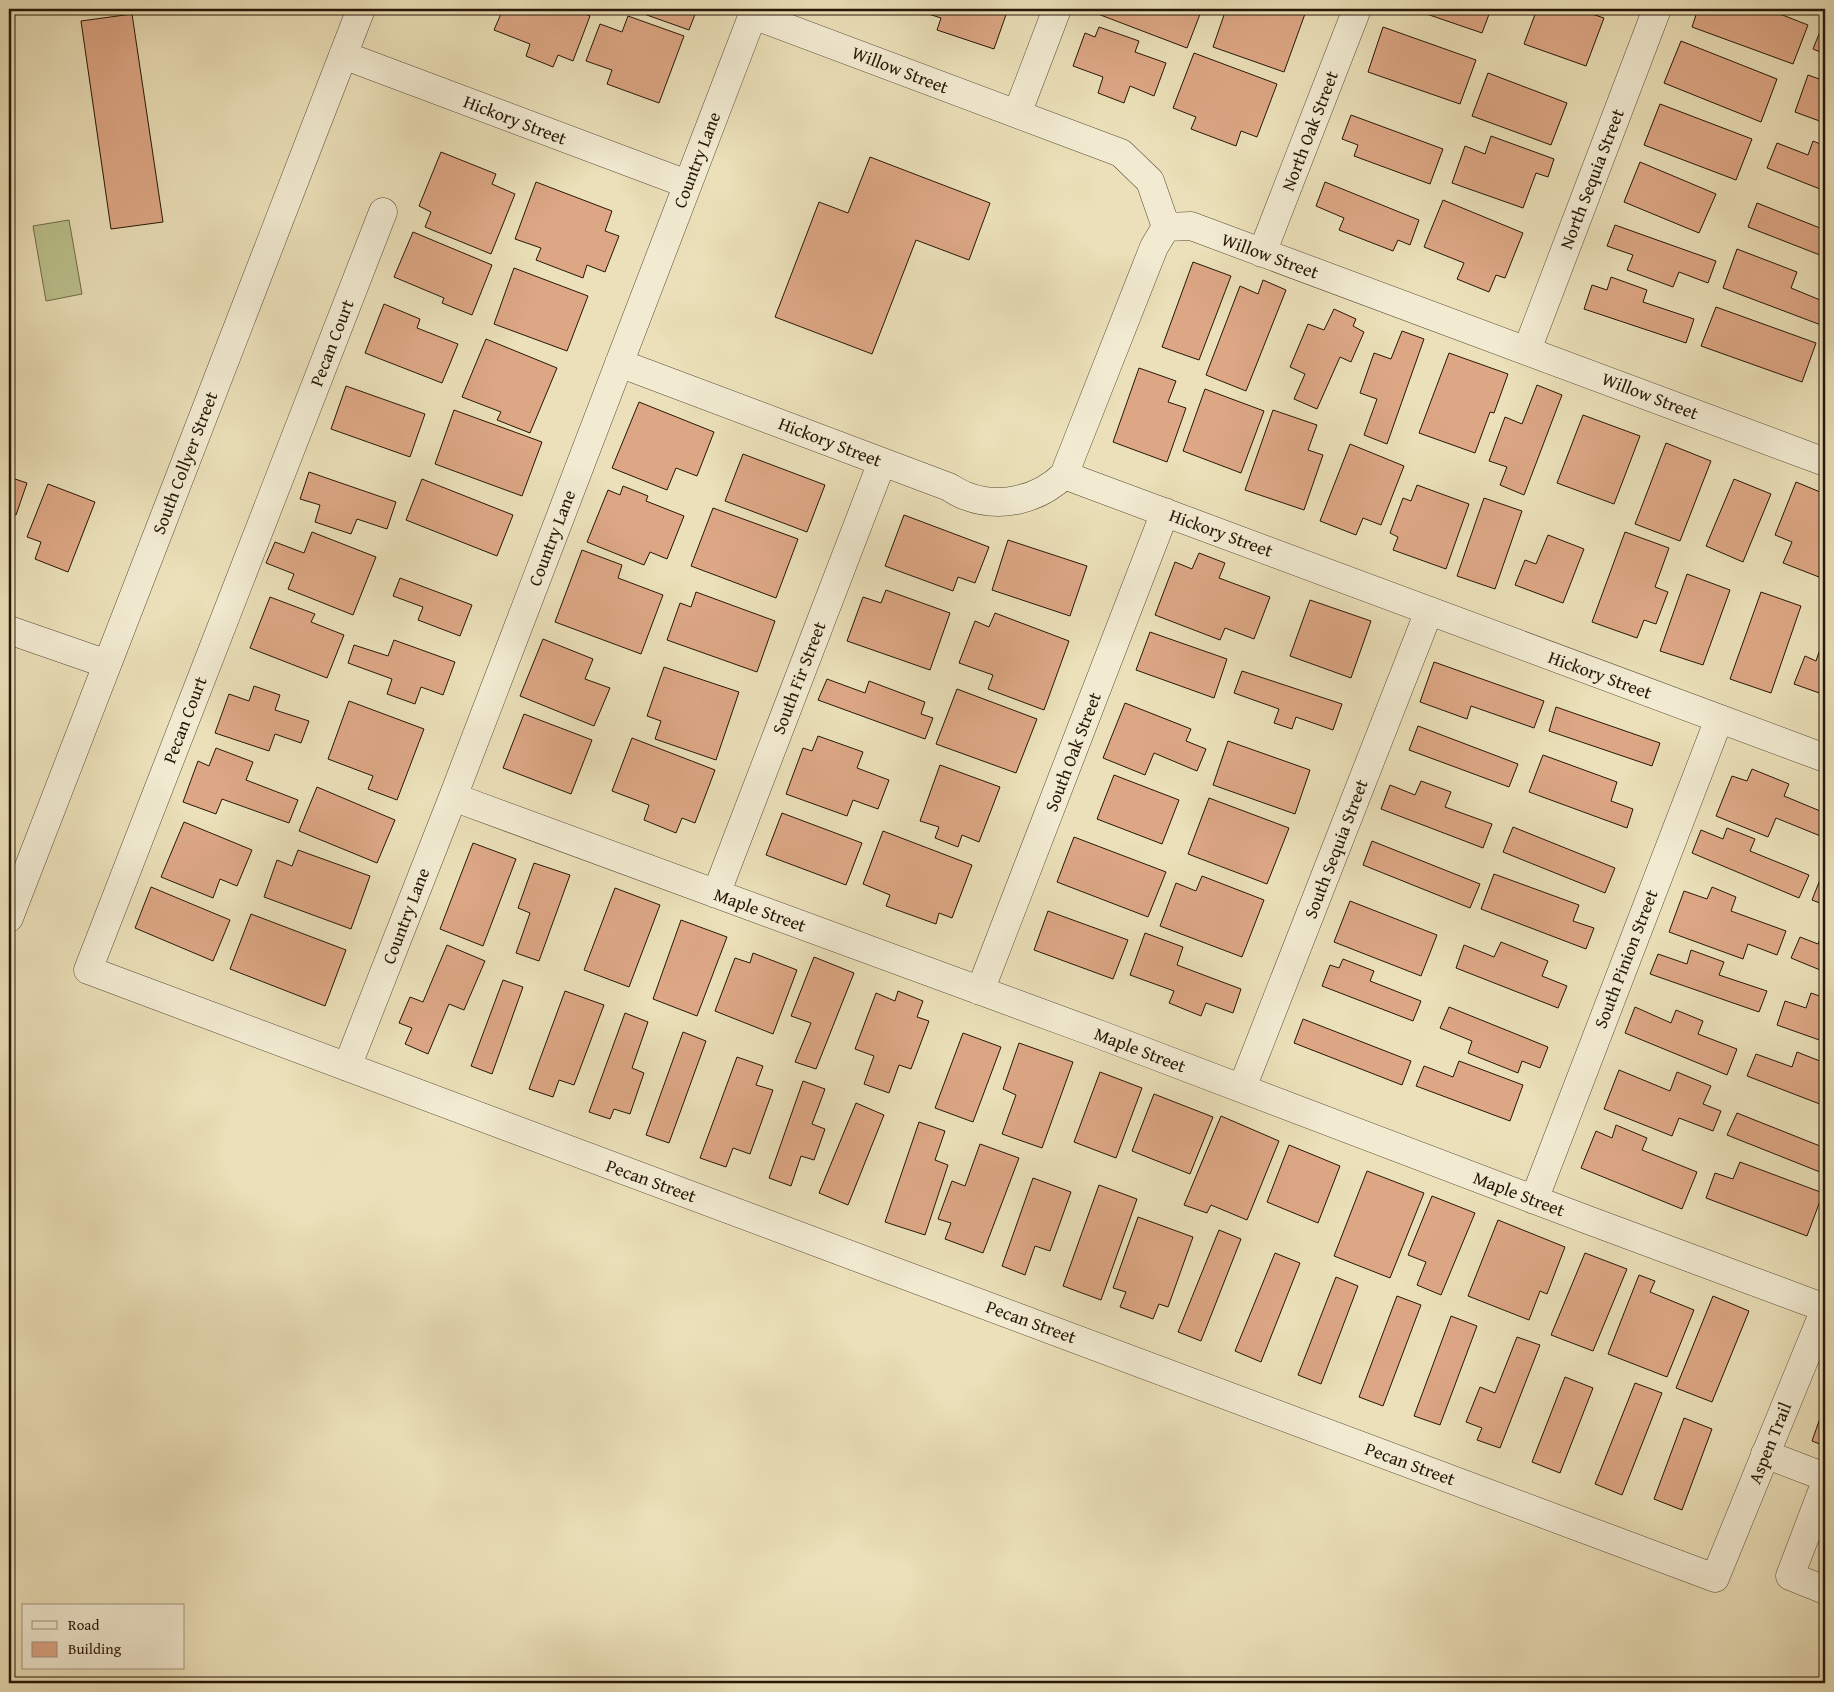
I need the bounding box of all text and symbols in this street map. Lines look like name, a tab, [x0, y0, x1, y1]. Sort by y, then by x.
street label: Willow Street	[848, 39, 953, 101]
street label: North Oak Street	[1274, 66, 1345, 195]
street label: Hickory Street	[460, 87, 571, 152]
street label: North Sequia Street	[1552, 104, 1631, 253]
street label: Country Lane	[666, 108, 727, 212]
street label: Willow Street	[1218, 225, 1323, 286]
street label: Pecan Court	[303, 295, 361, 390]
street label: Willow Street	[1598, 365, 1703, 427]
street label: South Collyer Street	[145, 387, 224, 538]
street label: Hickory Street	[775, 409, 886, 474]
street label: Country Lane	[521, 486, 582, 590]
street label: Hickory Street	[1166, 501, 1277, 564]
street label: South Fir Street	[765, 617, 833, 738]
street label: Hickory Street	[1545, 643, 1656, 706]
street label: Pecan Court	[156, 672, 214, 767]
street label: South Oak Street	[1037, 687, 1108, 816]
street label: South Sequia Street	[1296, 774, 1375, 923]
street label: Country Lane	[375, 864, 436, 968]
street label: Maple Street	[710, 880, 810, 939]
street label: South Pinion Street	[1587, 885, 1665, 1032]
street label: Maple Street	[1091, 1020, 1190, 1080]
street label: Pecan Street	[602, 1152, 701, 1210]
street label: Maple Street	[1470, 1164, 1569, 1224]
street label: Pecan Street	[982, 1293, 1081, 1351]
street label: Aspen Trail	[1741, 1398, 1798, 1488]
street label: Pecan Street	[1361, 1435, 1460, 1493]
legend	[22, 1604, 185, 1670]
text: Road	[68, 1614, 99, 1635]
text: Building	[68, 1638, 122, 1659]

